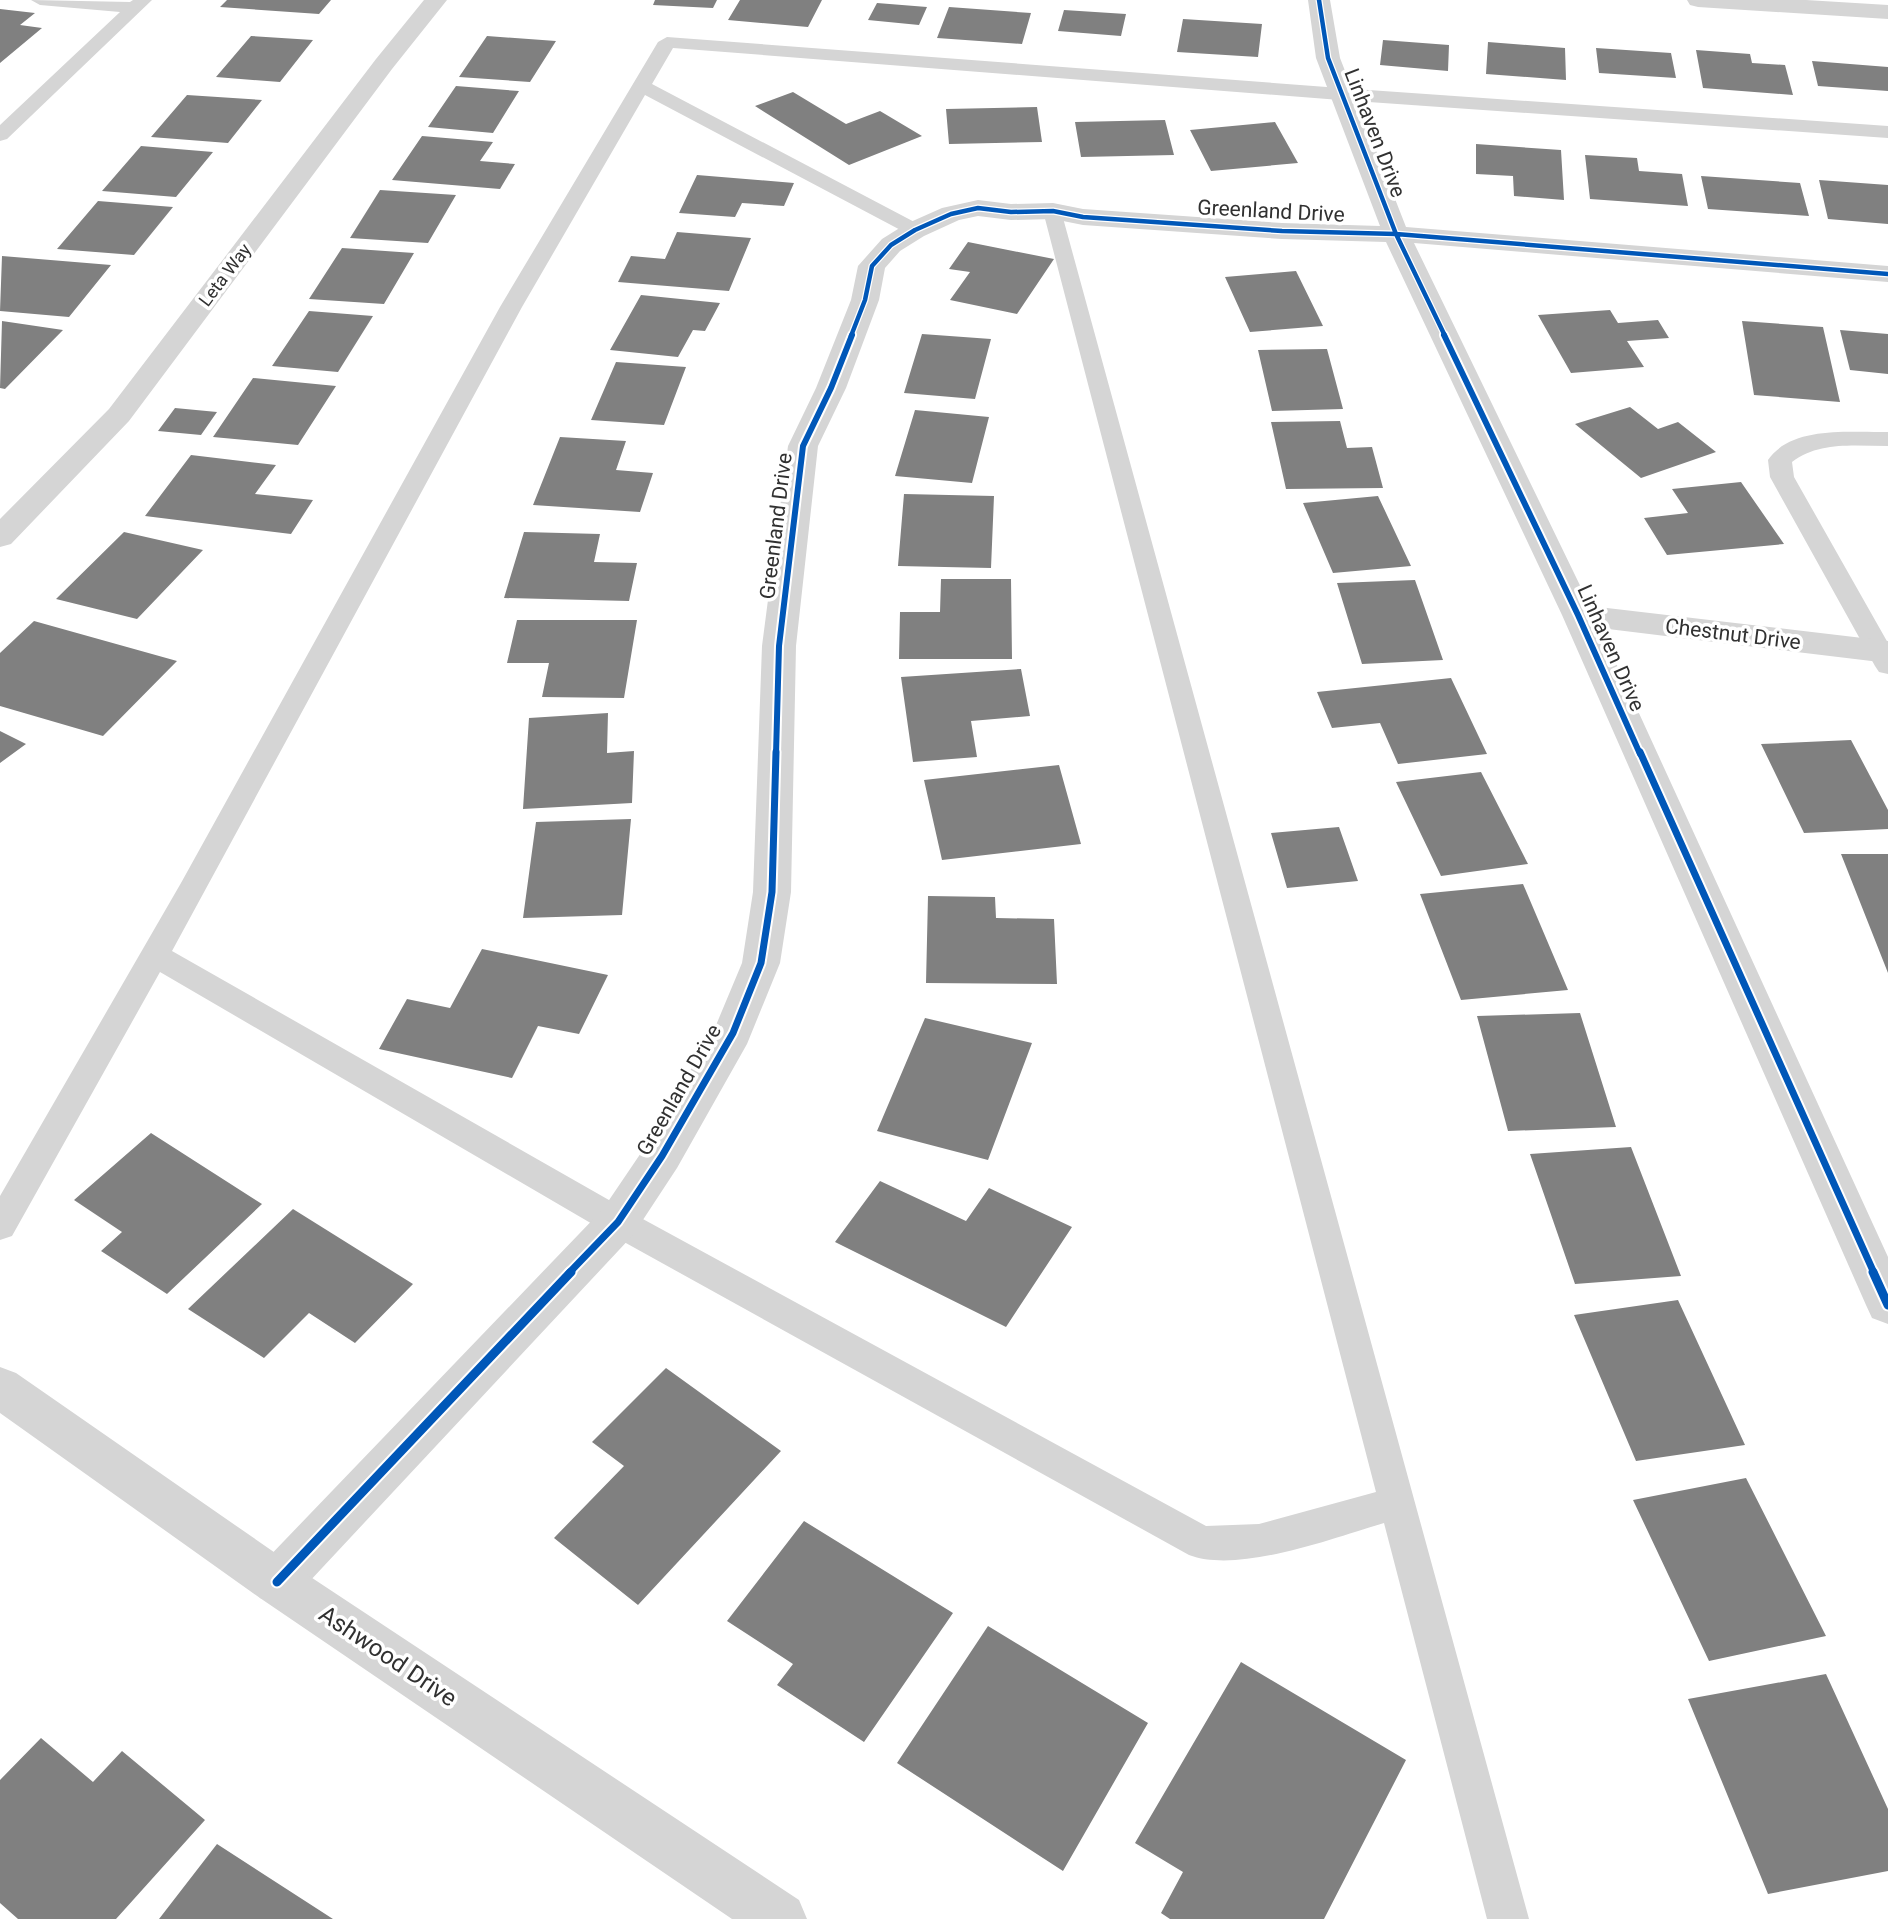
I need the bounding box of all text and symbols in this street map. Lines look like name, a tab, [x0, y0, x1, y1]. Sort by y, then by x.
street label: Linhaven Drive	[1339, 65, 1411, 201]
street label: Greenland Drive	[1197, 195, 1345, 227]
street label: Leta Way	[194, 239, 255, 310]
street label: Greenland Drive	[755, 451, 797, 601]
street label: Linhaven Drive	[1572, 581, 1650, 715]
street label: Chestnut Drive	[1664, 614, 1802, 654]
street label: Greenland Drive	[632, 1020, 726, 1160]
street label: Ashwood Drive	[314, 1600, 462, 1712]

